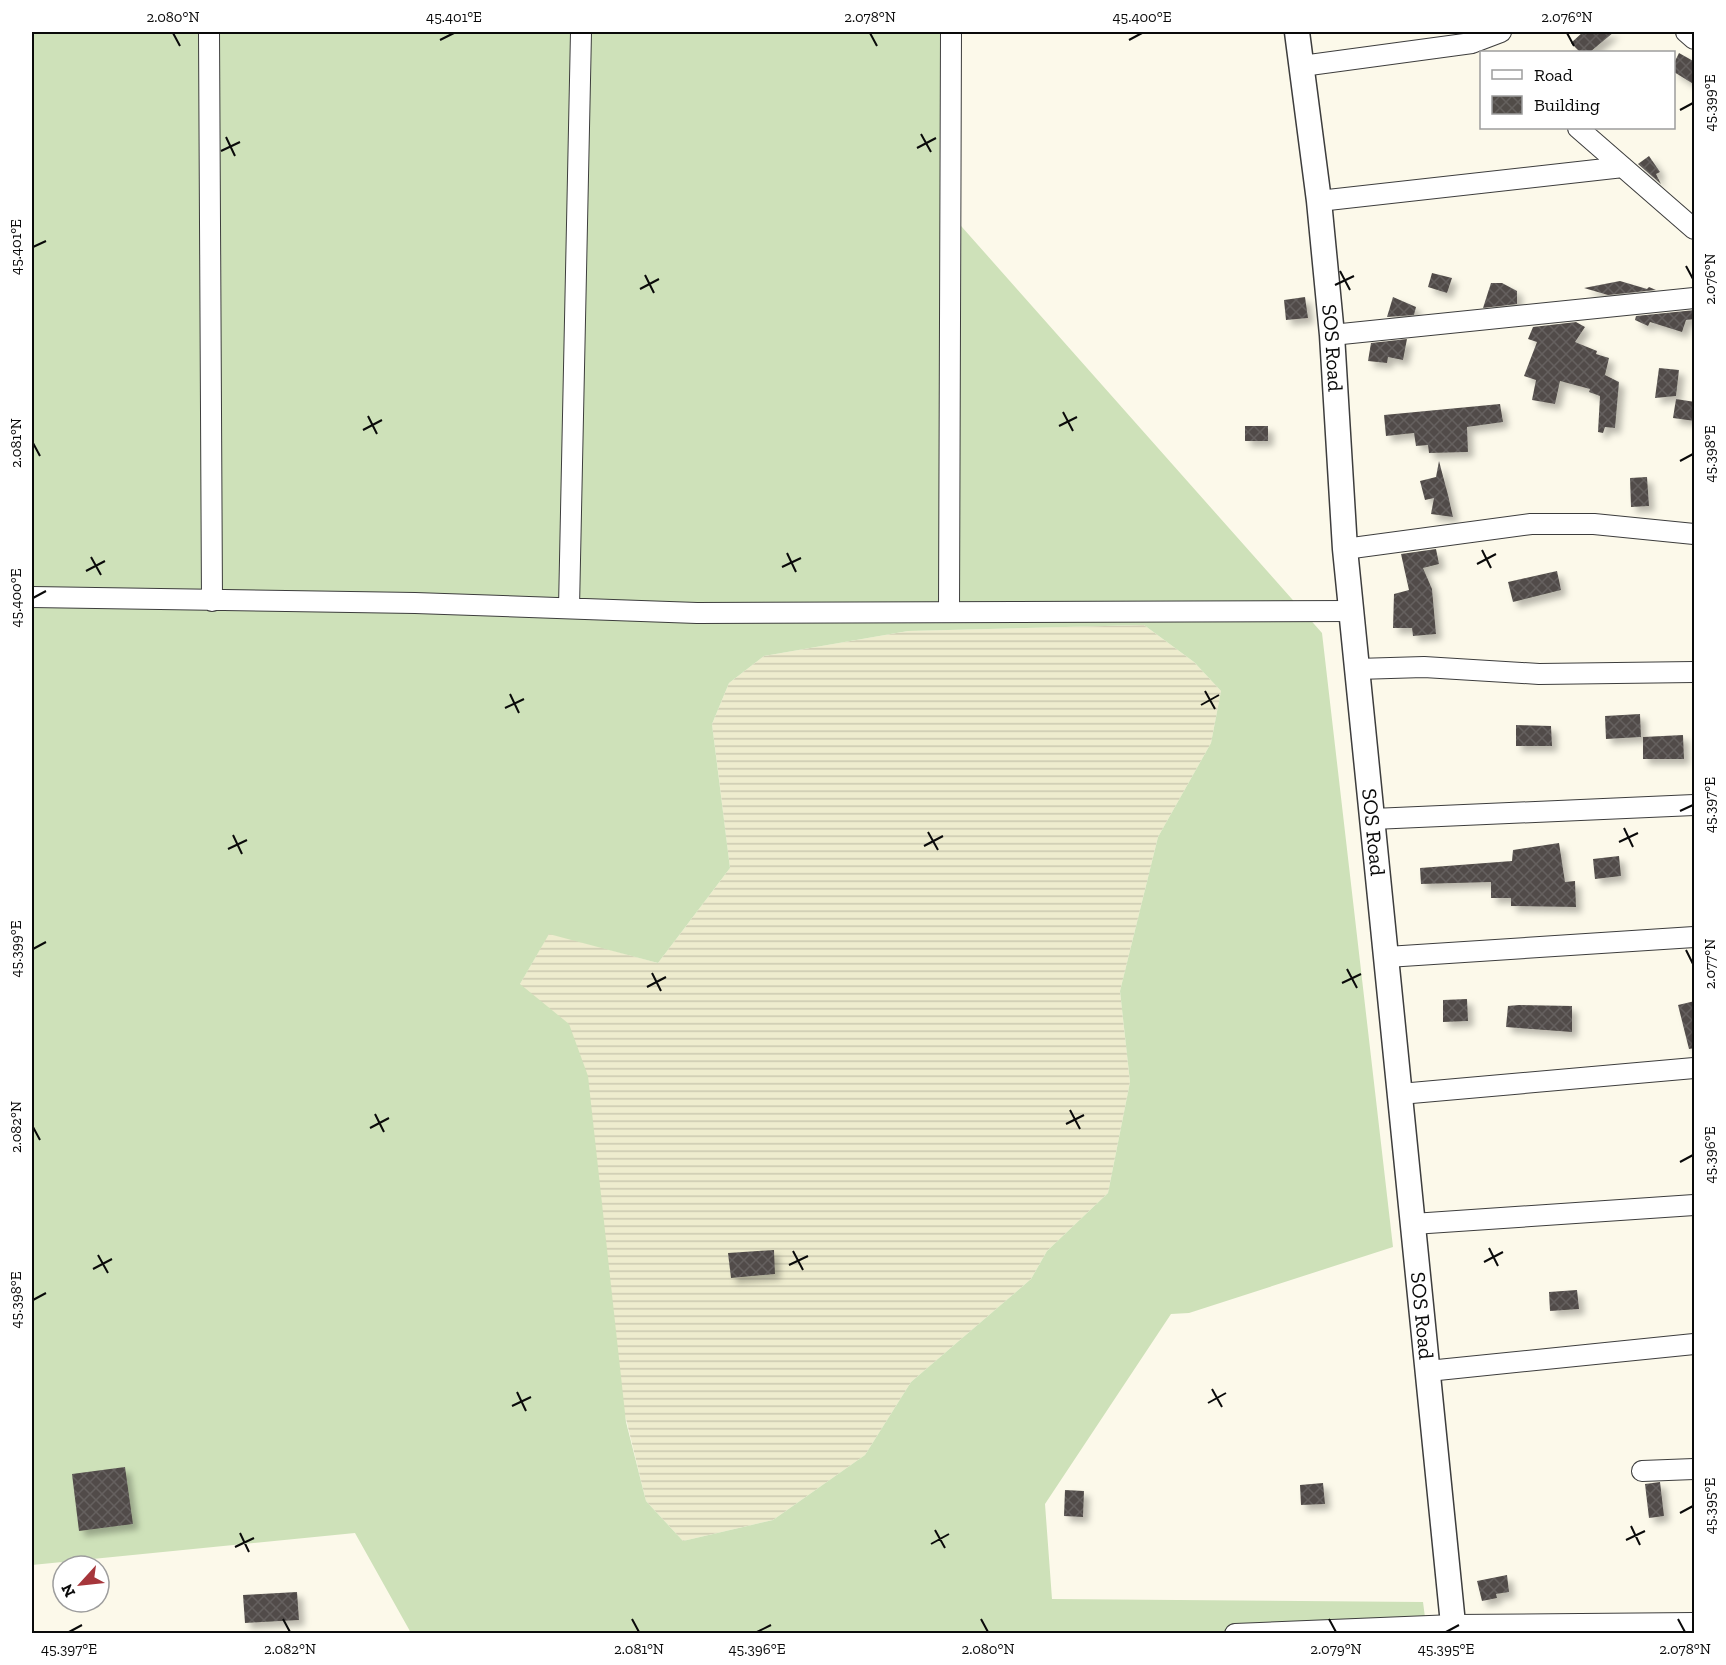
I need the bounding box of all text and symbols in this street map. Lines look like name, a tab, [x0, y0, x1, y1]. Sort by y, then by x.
text: 2.080°N	[146, 8, 200, 26]
text: 45.401°E	[426, 8, 482, 26]
text: 2.078°N	[844, 8, 896, 26]
text: 45.400°E	[1112, 8, 1172, 26]
text: 2.076°N	[1541, 8, 1593, 26]
legend	[1480, 51, 1675, 129]
text: Road	[1534, 64, 1573, 86]
text: 45.399°E	[1701, 74, 1719, 131]
text: Building	[1534, 94, 1600, 116]
text: 45.401°E	[7, 219, 25, 275]
text: 2.076°N	[1701, 253, 1719, 305]
street label: SOS Road	[1317, 303, 1348, 393]
text: 2.081°N	[7, 418, 25, 468]
text: 45.398°E	[1701, 425, 1719, 483]
text: 45.400°E	[7, 568, 25, 628]
text: 45.397°E	[1701, 777, 1719, 833]
street label: SOS Road	[1357, 787, 1391, 877]
text: 45.399°E	[7, 920, 25, 977]
text: 2.077°N	[1701, 939, 1719, 989]
text: 2.082°N	[7, 1101, 25, 1153]
text: 45.396°E	[1701, 1126, 1719, 1183]
text: 45.398°E	[7, 1271, 25, 1329]
street label: SOS Road	[1406, 1271, 1439, 1361]
text: 45.395°E	[1701, 1477, 1719, 1534]
north arrow	[51, 1554, 111, 1614]
text: N	[57, 1581, 79, 1600]
text: 45.397°E	[41, 1640, 97, 1658]
text: 2.082°N	[264, 1640, 316, 1658]
text: 2.081°N	[614, 1640, 664, 1658]
text: 45.396°E	[729, 1640, 786, 1658]
text: 2.080°N	[961, 1640, 1015, 1658]
text: 2.079°N	[1310, 1640, 1362, 1658]
text: 45.395°E	[1418, 1640, 1475, 1658]
text: 2.078°N	[1659, 1640, 1711, 1658]

